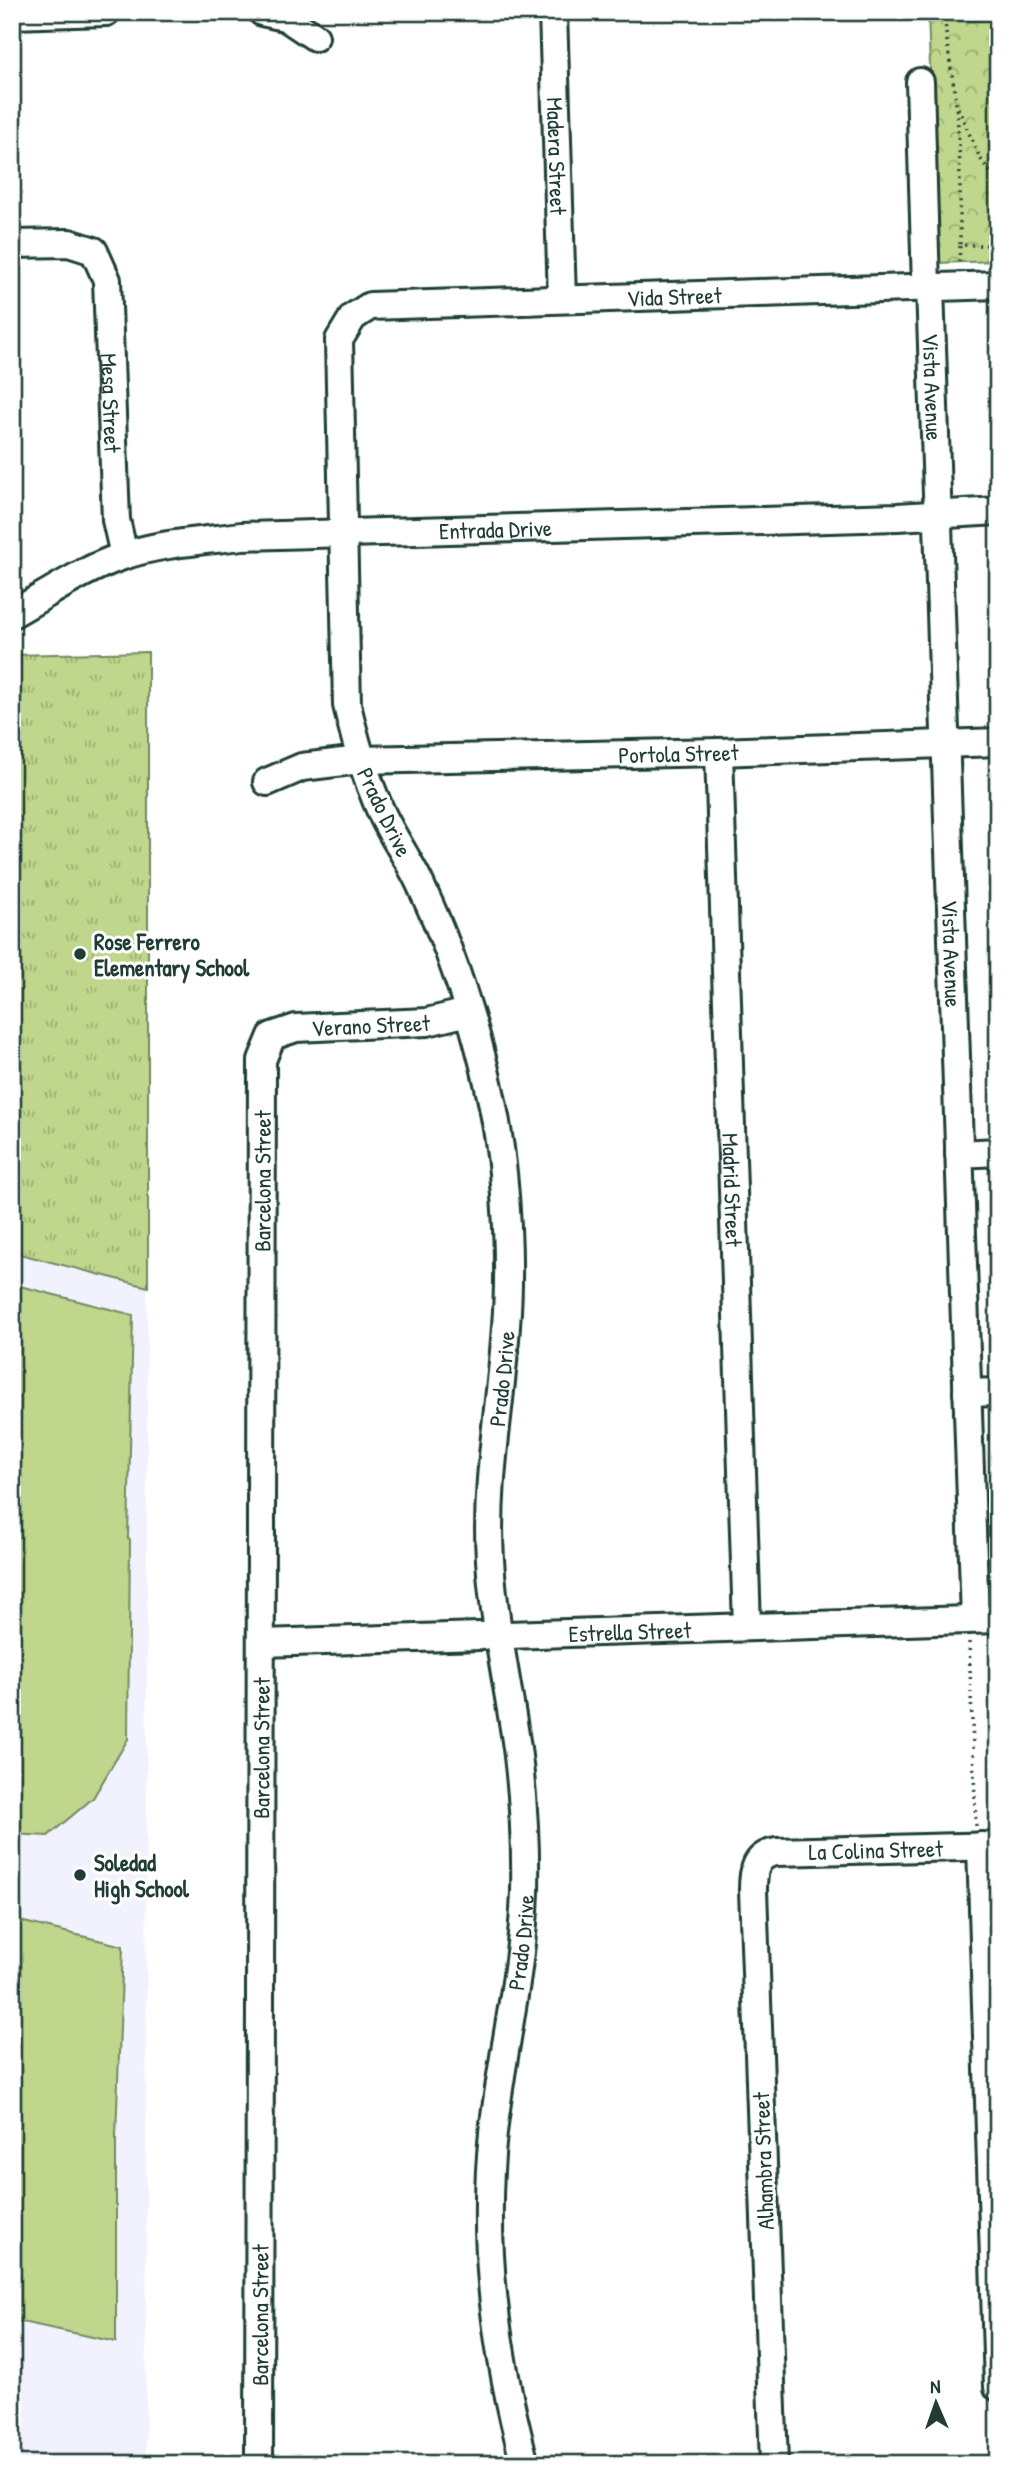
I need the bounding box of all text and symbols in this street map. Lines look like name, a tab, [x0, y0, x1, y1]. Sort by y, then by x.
street label: Madera Street	[540, 97, 575, 216]
street label: Vida Street	[626, 279, 723, 313]
street label: Vista Avenue	[916, 333, 951, 441]
street label: Mesa Street	[94, 353, 129, 454]
street label: Entrada Drive	[439, 512, 552, 546]
street label: Portola Street	[618, 736, 740, 770]
street label: Prado Drive	[350, 762, 420, 862]
street label: Vista Avenue	[935, 899, 970, 1008]
place label: Rose Ferrero Elementary School	[94, 926, 250, 984]
marker: Rose Ferrero Elementary School	[72, 946, 88, 962]
street label: Verano Street	[311, 1006, 432, 1043]
street label: Barcelona Street	[246, 1109, 277, 1252]
street label: Madrid Street	[716, 1133, 750, 1248]
street label: Prado Drive	[481, 1330, 521, 1428]
street label: Estrella Street	[568, 1613, 693, 1648]
street label: Barcelona Street	[245, 1676, 276, 1819]
street label: La Colina Street	[808, 1832, 944, 1867]
place label: Soledad High School	[94, 1847, 190, 1905]
marker: Soledad High School	[72, 1867, 88, 1883]
street label: Prado Drive	[500, 1894, 540, 1992]
street label: Alhambra Street	[745, 2090, 781, 2230]
street label: Barcelona Street	[244, 2243, 275, 2386]
north arrow	[902, 2368, 972, 2438]
text: N	[930, 2373, 941, 2399]

